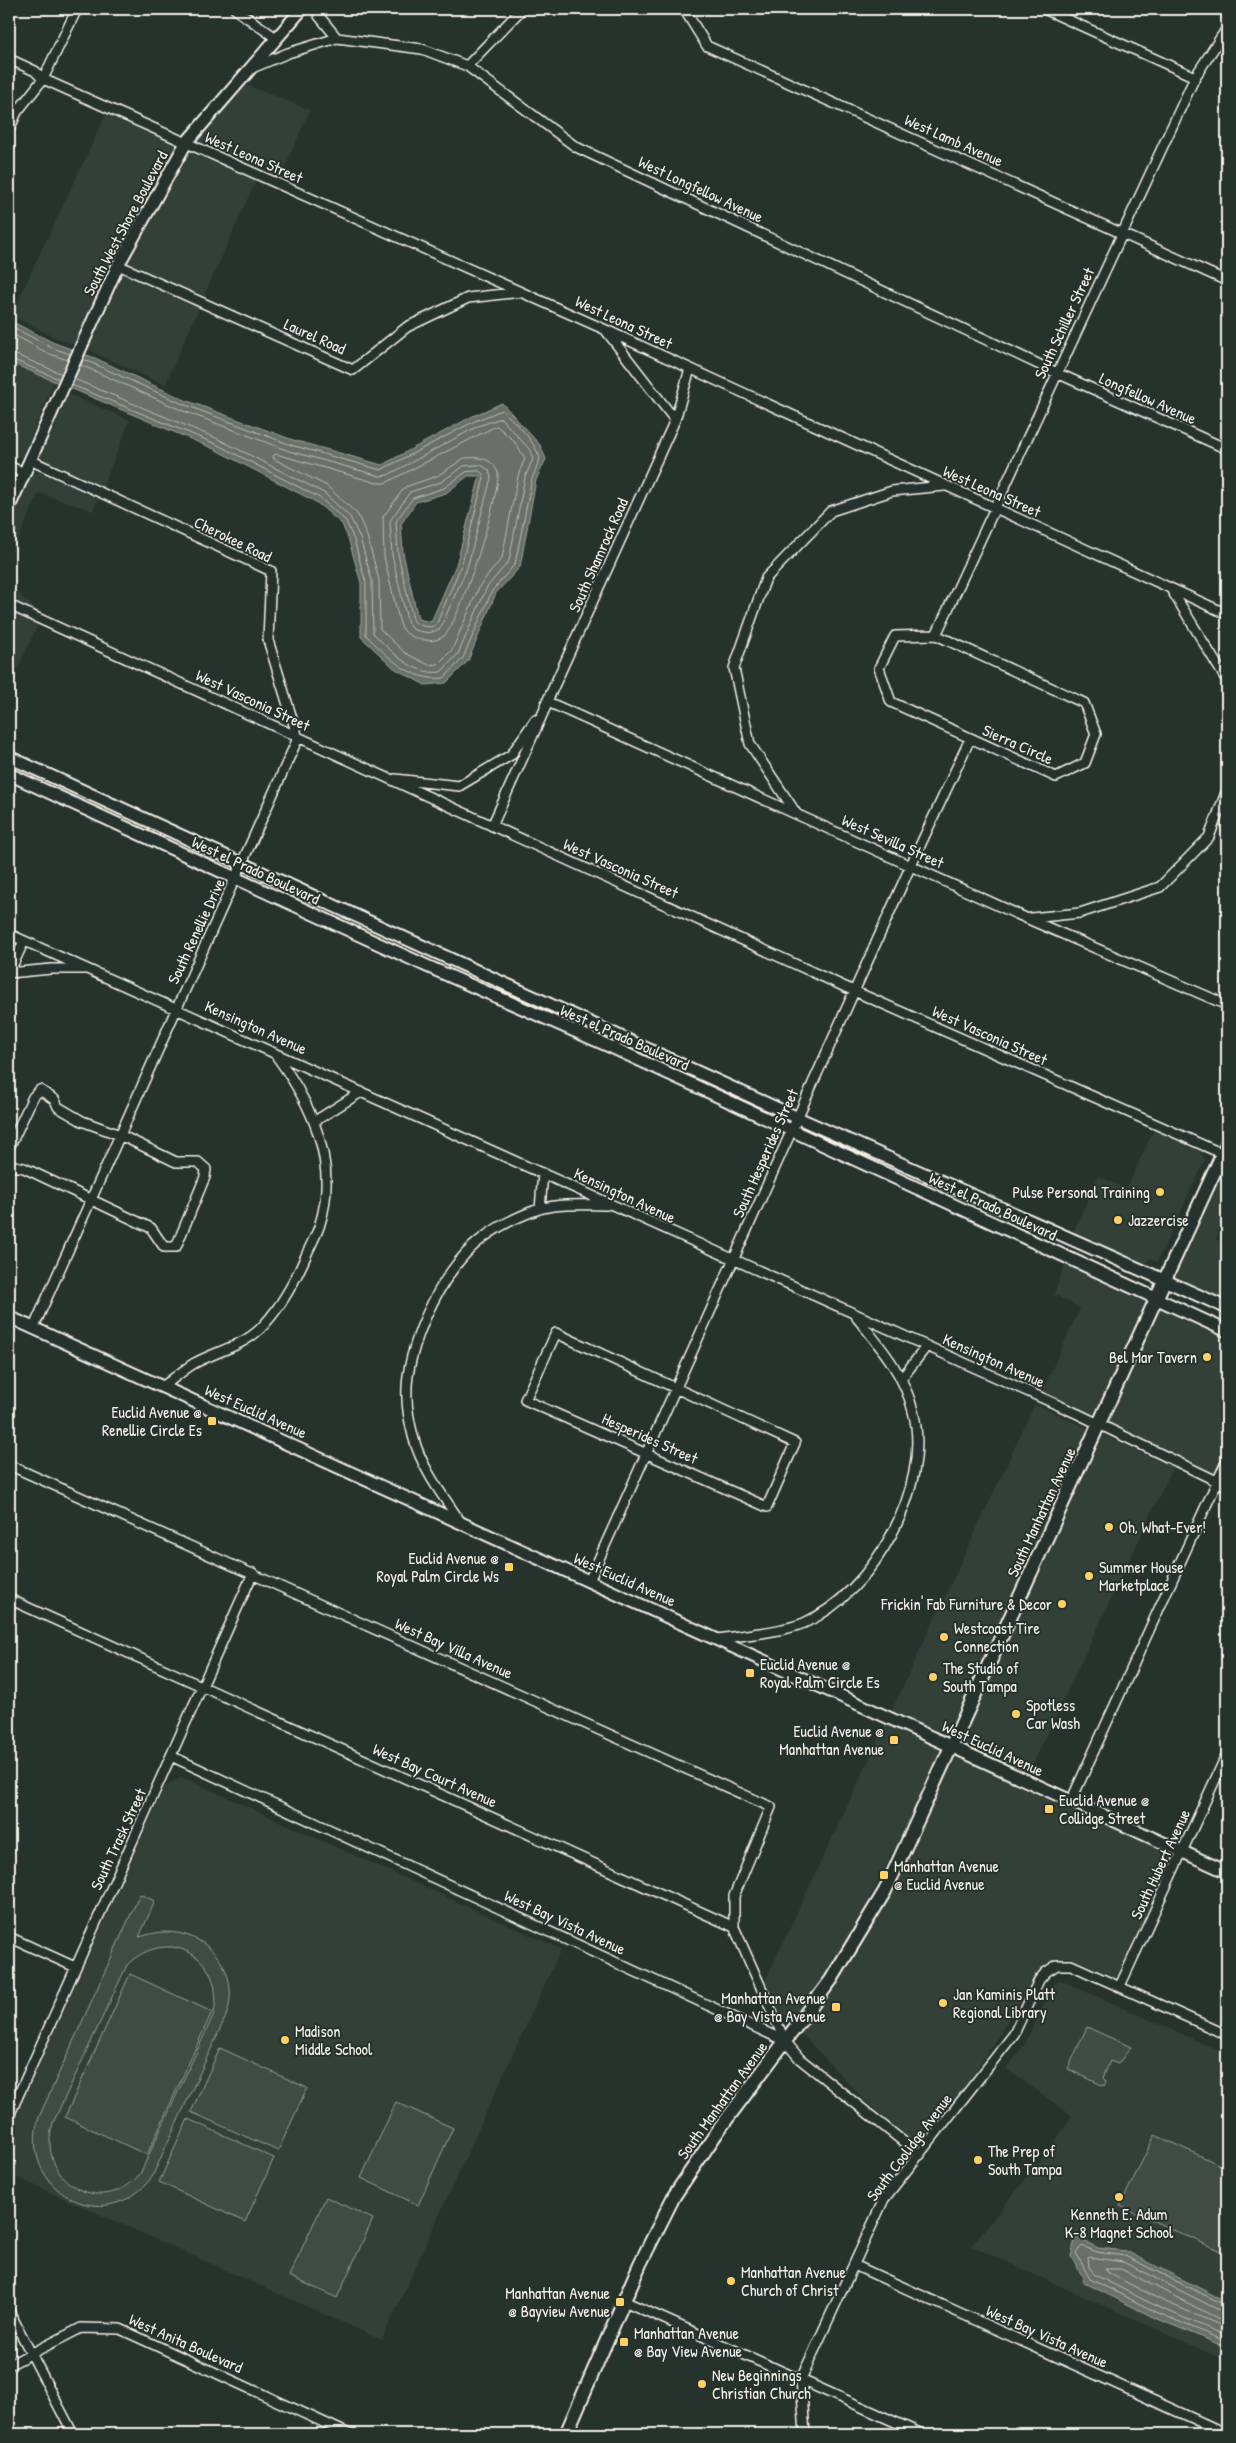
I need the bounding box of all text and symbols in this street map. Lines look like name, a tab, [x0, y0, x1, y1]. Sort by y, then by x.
street label: West Lamb Avenue	[901, 108, 1007, 172]
street label: West Leona Street	[202, 126, 307, 189]
street label: South West Shore Boulevard	[77, 147, 173, 299]
street label: West Longfellow Avenue	[635, 150, 768, 228]
street label: South Schiller Street	[1029, 263, 1100, 382]
street label: West Leona Street	[572, 290, 677, 354]
street label: Laurel Road	[281, 313, 349, 359]
street label: Longfellow Avenue	[1096, 367, 1200, 429]
street label: West Leona Street	[940, 460, 1045, 523]
street label: South Shamrock Road	[563, 494, 633, 616]
street label: Cherokee Road	[191, 511, 275, 567]
street label: West Vasconia Street	[192, 664, 314, 736]
street label: Sierra Circle	[979, 719, 1057, 770]
street label: West Sevilla Street	[839, 809, 948, 873]
street label: West el Prado Boulevard	[188, 831, 324, 909]
street label: West Vasconia Street	[560, 833, 682, 903]
street label: South Renellie Drive	[162, 874, 230, 987]
street label: Kensington Avenue	[202, 995, 311, 1060]
street label: West el Prado Boulevard	[557, 999, 693, 1075]
street label: West Vasconia Street	[929, 1000, 1051, 1070]
street label: South Hesperides Street	[727, 1085, 803, 1221]
street label: Kensington Avenue	[571, 1162, 680, 1228]
street label: West el Prado Boulevard	[925, 1167, 1061, 1245]
place label: Pulse Personal Training	[1012, 1181, 1150, 1203]
marker: Pulse Personal Training	[1154, 1186, 1166, 1198]
place label: Jazzercise	[1128, 1209, 1189, 1231]
marker: Jazzercise	[1112, 1214, 1124, 1226]
street label: Kensington Avenue	[940, 1328, 1049, 1393]
place label: Bel Mar Tavern	[1109, 1346, 1197, 1368]
marker: Bel Mar Tavern	[1201, 1351, 1213, 1363]
street label: West Euclid Avenue	[201, 1379, 311, 1444]
place label: Euclid Avenue @ Renellie Circle Es	[102, 1401, 202, 1441]
street label: Hesperides Street	[599, 1407, 702, 1469]
marker: Euclid Avenue @ Renellie Circle Es	[206, 1415, 218, 1427]
street label: South Manhattan Avenue	[1001, 1443, 1081, 1580]
place label: Oh, What-Ever!	[1119, 1516, 1206, 1538]
marker: Oh, What-Ever!	[1103, 1521, 1115, 1533]
place label: Euclid Avenue @ Royal Palm Circle Ws	[376, 1547, 499, 1587]
street label: West Euclid Avenue	[570, 1547, 680, 1612]
place label: Summer House Marketplace	[1099, 1556, 1184, 1596]
marker: Euclid Avenue @ Royal Palm Circle Ws	[503, 1561, 515, 1573]
marker: Summer House Marketplace	[1083, 1570, 1095, 1582]
place label: Frickin' Fab Furniture & Decor	[880, 1593, 1052, 1615]
marker: Frickin' Fab Furniture & Decor	[1056, 1598, 1068, 1610]
street label: West Bay Villa Avenue	[392, 1612, 517, 1684]
place label: Westcoast Tire Connection	[954, 1617, 1040, 1657]
marker: Westcoast Tire Connection	[938, 1631, 950, 1643]
place label: Euclid Avenue @ Royal Palm Circle Es	[760, 1653, 880, 1693]
place label: The Studio of South Tampa	[943, 1657, 1019, 1697]
marker: Euclid Avenue @ Royal Palm Circle Es	[744, 1667, 756, 1679]
marker: The Studio of South Tampa	[927, 1671, 939, 1683]
place label: Spotless Car Wash	[1026, 1694, 1080, 1734]
marker: Spotless Car Wash	[1010, 1708, 1022, 1720]
street label: West Euclid Avenue	[939, 1715, 1048, 1781]
place label: Euclid Avenue @ Manhattan Avenue	[779, 1720, 885, 1760]
marker: Euclid Avenue @ Manhattan Avenue	[888, 1734, 900, 1746]
street label: West Bay Court Avenue	[369, 1738, 501, 1813]
street label: South Trask Street	[85, 1784, 151, 1893]
place label: Euclid Avenue @ Collidge Street	[1059, 1789, 1150, 1829]
marker: Euclid Avenue @ Collidge Street	[1043, 1803, 1055, 1815]
street label: South Hubert Avenue	[1125, 1805, 1195, 1923]
place label: Manhattan Avenue @ Euclid Avenue	[894, 1855, 999, 1895]
marker: Manhattan Avenue @ Euclid Avenue	[878, 1869, 890, 1881]
street label: West Bay Vista Avenue	[501, 1884, 630, 1960]
place label: Jan Kaminis Platt Regional Library	[953, 1983, 1056, 2023]
place label: Manhattan Avenue @ Bay Vista Avenue	[714, 1987, 827, 2027]
marker: Jan Kaminis Platt Regional Library	[937, 1997, 949, 2009]
marker: Manhattan Avenue @ Bay Vista Avenue	[830, 2001, 842, 2013]
place label: Madison Middle School	[295, 2020, 373, 2060]
marker: Madison Middle School	[279, 2034, 291, 2046]
street label: South Manhattan Avenue	[672, 2036, 773, 2163]
street label: South Coolidge Avenue	[861, 2088, 957, 2205]
place label: The Prep of South Tampa	[988, 2140, 1062, 2180]
marker: The Prep of South Tampa	[972, 2154, 984, 2166]
marker: Kenneth E. Adum K-8 Magnet School	[1113, 2191, 1125, 2203]
place label: Kenneth E. Adum K-8 Magnet School	[1065, 2203, 1174, 2243]
place label: Manhattan Avenue Church of Christ	[741, 2261, 846, 2301]
marker: Manhattan Avenue Church of Christ	[725, 2275, 737, 2287]
place label: Manhattan Avenue @ Bayview Avenue	[505, 2282, 611, 2322]
marker: Manhattan Avenue @ Bayview Avenue	[614, 2296, 626, 2308]
street label: West Bay Vista Avenue	[983, 2299, 1112, 2373]
street label: West Anita Boulevard	[126, 2308, 246, 2378]
place label: Manhattan Avenue @ Bay View Avenue	[634, 2322, 743, 2362]
marker: Manhattan Avenue @ Bay View Avenue	[618, 2336, 630, 2348]
place label: New Beginnings Christian Church	[712, 2364, 811, 2404]
marker: New Beginnings Christian Church	[696, 2378, 708, 2390]

